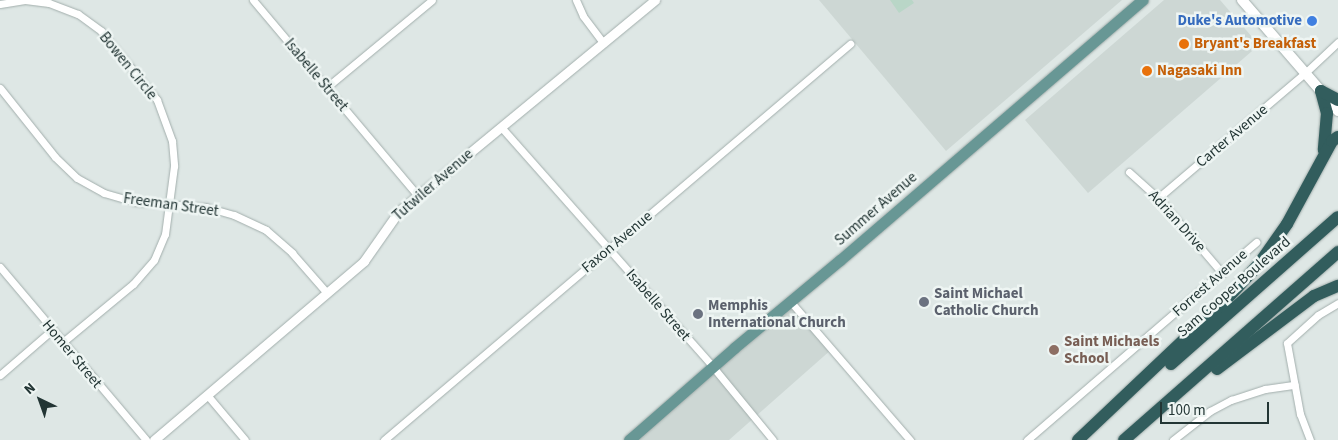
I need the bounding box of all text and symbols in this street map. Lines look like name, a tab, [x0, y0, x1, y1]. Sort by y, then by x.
place label: Duke's Automotive	[1177, 12, 1302, 30]
marker: Duke's Automotive	[1306, 15, 1318, 27]
street label: Bowen Circle	[95, 29, 161, 103]
street label: Isabelle Street	[280, 35, 352, 115]
place label: Bryant's Breakfast	[1194, 35, 1316, 53]
marker: Bryant's Breakfast	[1178, 38, 1190, 50]
place label: Nagasaki Inn	[1157, 62, 1242, 80]
marker: Nagasaki Inn	[1141, 65, 1153, 77]
street label: Carter Avenue	[1192, 101, 1272, 171]
street label: Tutwiler Avenue	[389, 145, 477, 225]
street label: Summer Avenue	[831, 168, 921, 250]
street label: Adrian Drive	[1145, 187, 1209, 255]
street label: Freeman Street	[122, 189, 220, 221]
street label: Faxon Avenue	[578, 207, 656, 277]
street label: Sam Cooper Boulevard	[1174, 233, 1294, 341]
street label: Forrest Avenue	[1169, 246, 1251, 320]
street label: Isabelle Street	[622, 265, 694, 345]
place label: Saint Michael Catholic Church	[934, 284, 1039, 319]
place label: Memphis International Church	[708, 296, 846, 331]
marker: Saint Michael Catholic Church	[918, 296, 930, 308]
marker: Memphis International Church	[692, 308, 704, 320]
street label: Homer Street	[38, 316, 106, 392]
place label: Saint Michaels School	[1064, 332, 1159, 367]
marker: Saint Michaels School	[1048, 344, 1060, 356]
north arrow	[15, 375, 65, 425]
text: N	[20, 378, 40, 399]
scale bar	[1163, 392, 1272, 424]
text: 100 m	[1168, 400, 1206, 421]

